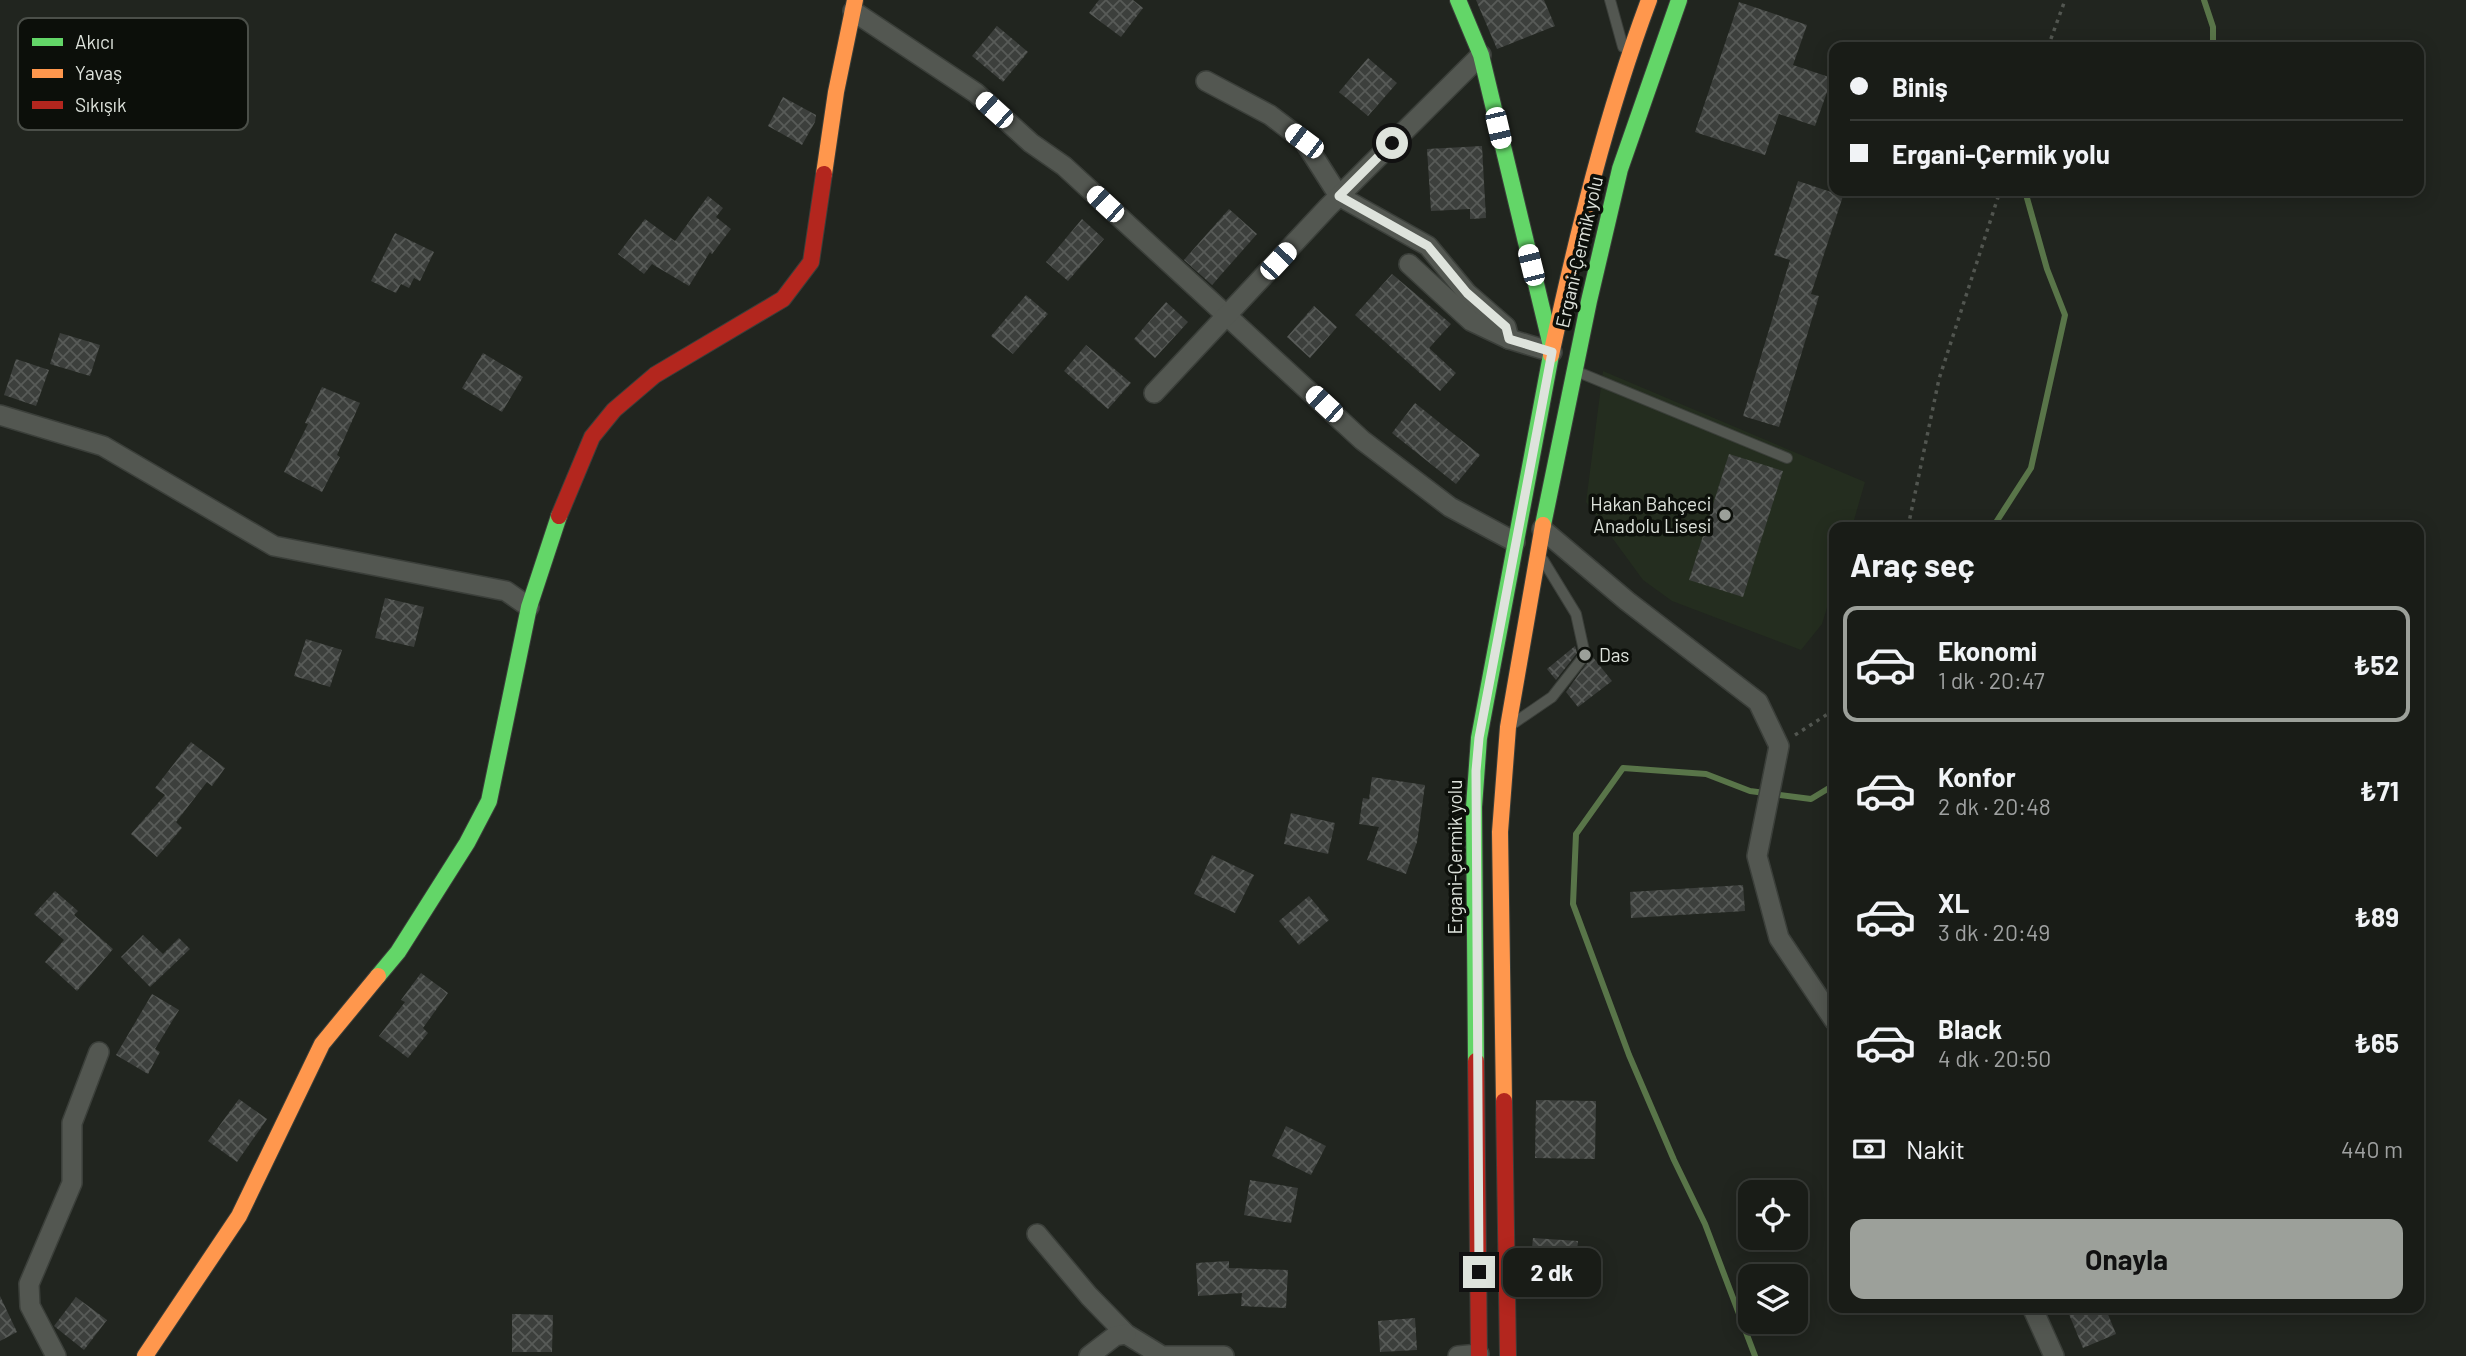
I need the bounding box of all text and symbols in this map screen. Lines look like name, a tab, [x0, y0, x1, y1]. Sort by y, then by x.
legend	[18, 18, 248, 130]
text: Akıcı	[75, 30, 114, 53]
text: Yavaş	[75, 61, 122, 84]
text: Biniş	[1892, 71, 1948, 102]
car	[972, 88, 1017, 132]
text: Sıkışık	[75, 93, 126, 116]
car	[1484, 105, 1513, 151]
car	[1281, 120, 1328, 162]
route start	[1376, 127, 1408, 159]
text: Ergani-Çermik yolu	[1892, 138, 2110, 169]
street label: Ergani-Çermik yolu	[1550, 174, 1607, 330]
car	[1083, 182, 1128, 226]
car	[1256, 238, 1301, 284]
car	[1516, 242, 1547, 288]
car	[1302, 382, 1347, 426]
place label: Hakan Bahçeci Anadolu Lisesi	[1590, 492, 1711, 537]
marker: Hakan Bahçeci Anadolu Lisesi	[1717, 507, 1733, 523]
text: Araç seç	[1850, 545, 1975, 583]
icon: car	[1854, 633, 1917, 696]
text: Ekonomi	[1938, 635, 2037, 666]
place label: Das	[1599, 643, 1629, 666]
marker: Das	[1577, 647, 1593, 663]
text: ₺52	[2354, 649, 2399, 680]
text: 1 dk · 20:47	[1938, 666, 2045, 694]
icon: car	[1854, 759, 1917, 822]
text: Konfor	[1938, 761, 2016, 792]
text: ₺71	[2360, 775, 2399, 806]
street label: Ergani-Çermik yolu	[1443, 780, 1466, 934]
text: 2 dk · 20:48	[1938, 792, 2051, 820]
icon: car	[1854, 885, 1917, 948]
text: XL	[1938, 887, 1969, 918]
text: ₺89	[2354, 901, 2399, 932]
text: 3 dk · 20:49	[1938, 918, 2050, 946]
icon: car	[1854, 1011, 1917, 1074]
text: Black	[1938, 1013, 2002, 1044]
text: ₺65	[2354, 1027, 2399, 1058]
text: 4 dk · 20:50	[1938, 1044, 2051, 1072]
icon: cash	[1850, 1130, 1888, 1168]
text: Nakit	[1906, 1133, 1965, 1164]
text: 440 m	[2341, 1135, 2403, 1163]
map controls	[1738, 1180, 1808, 1334]
button: locate	[1738, 1180, 1808, 1250]
button: Onayla	[1850, 1219, 2403, 1299]
callout: 2 dk	[1504, 1248, 1602, 1296]
route end	[1463, 1256, 1495, 1288]
text: 2 dk	[1531, 1258, 1573, 1286]
button: layers	[1738, 1264, 1808, 1334]

